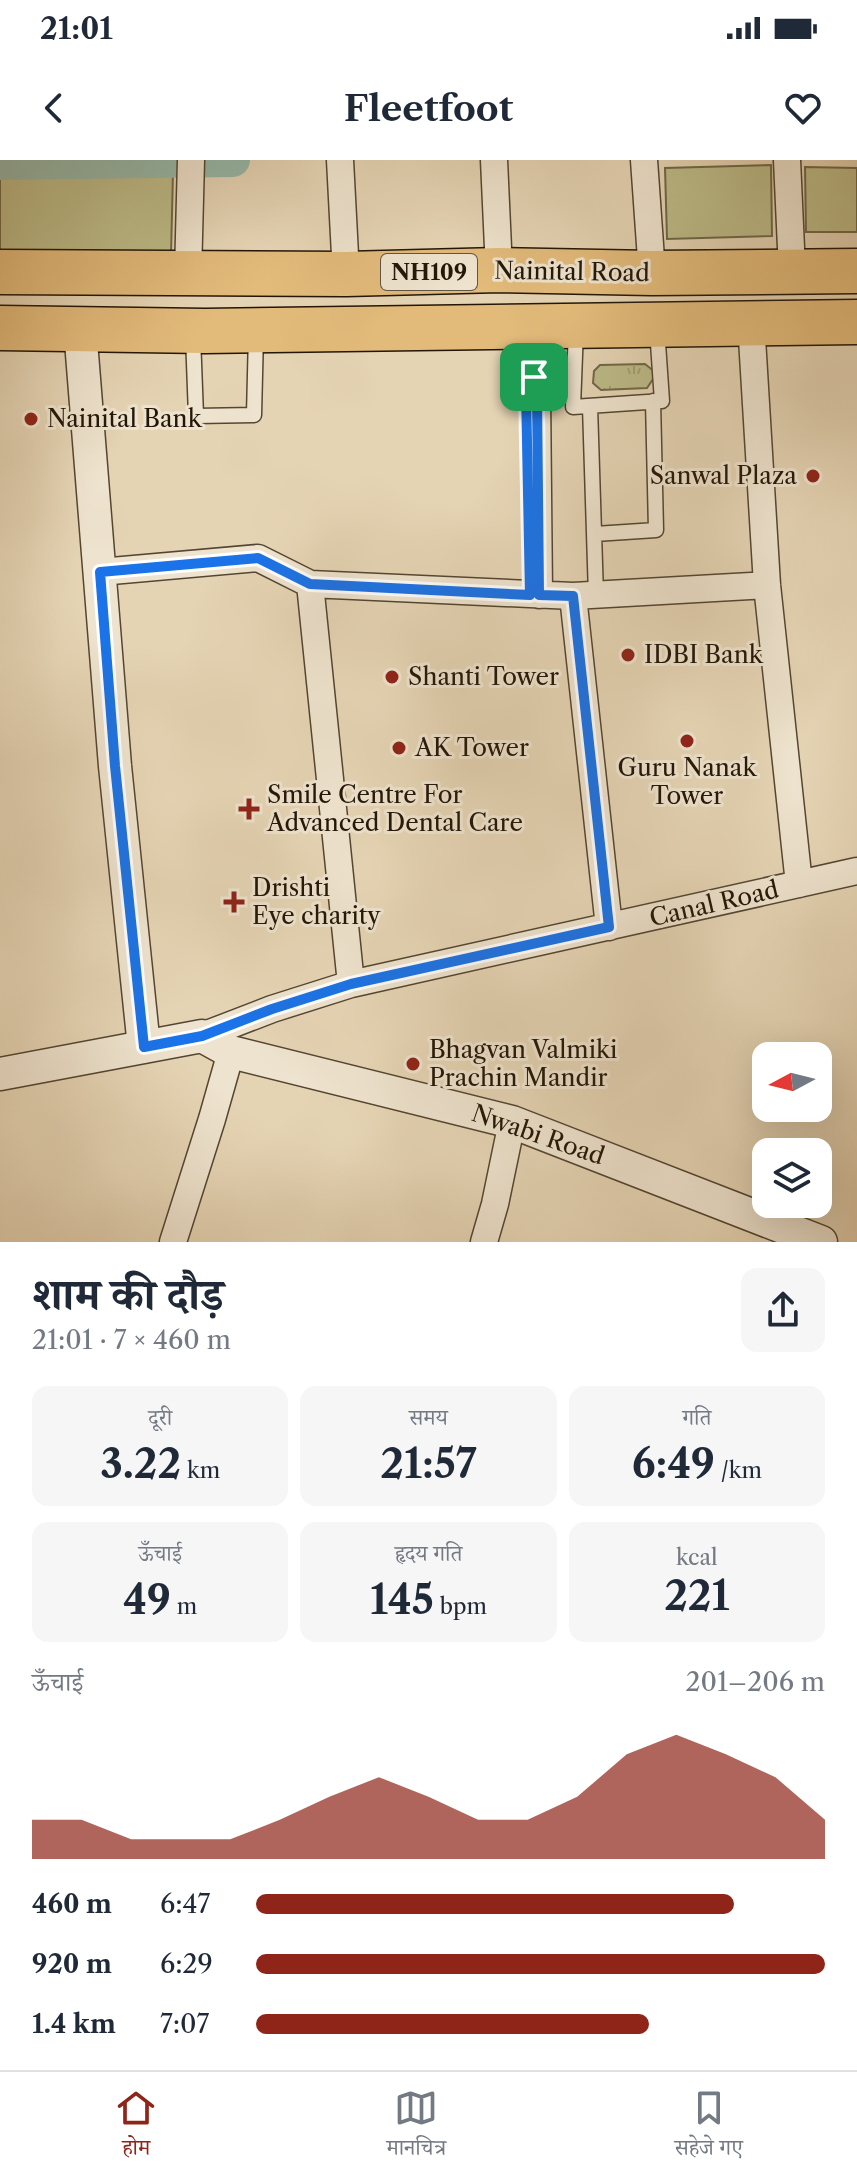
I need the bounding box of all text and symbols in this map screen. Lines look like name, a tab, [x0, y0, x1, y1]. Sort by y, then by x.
text: 21:01	[40, 10, 113, 47]
icon: back	[32, 86, 76, 130]
text: Fleetfoot	[344, 86, 513, 130]
icon: heart	[781, 86, 825, 130]
road number: NH109	[381, 254, 477, 290]
street label: Nainital Road	[494, 256, 650, 287]
pin	[500, 343, 568, 411]
icon: arrive	[512, 355, 556, 399]
place label: Nainital Bank	[47, 404, 203, 433]
marker: Nainital Bank	[22, 410, 40, 428]
place label: Sanwal Plaza	[650, 461, 797, 490]
marker: Sanwal Plaza	[804, 467, 822, 485]
place label: IDBI Bank	[644, 640, 764, 669]
marker: IDBI Bank	[619, 646, 637, 664]
place label: Shanti Tower	[408, 662, 559, 691]
marker: Shanti Tower	[383, 668, 401, 686]
marker: Guru Nanak Tower	[678, 732, 696, 750]
place label: AK Tower	[414, 733, 529, 762]
marker: AK Tower	[390, 739, 408, 757]
place label: Guru Nanak Tower	[618, 753, 758, 810]
place label: Smile Centre For Advanced Dental Care	[266, 780, 523, 837]
marker: Smile Centre For Advanced Dental Care	[238, 798, 260, 820]
place label: Drishti Eye charity	[252, 873, 381, 930]
street label: Canal Road	[646, 874, 782, 932]
marker: Drishti Eye charity	[223, 891, 245, 913]
place label: Bhagvan Valmiki Prachin Mandir	[429, 1035, 617, 1092]
north arrow	[752, 1042, 832, 1122]
map controls	[752, 1042, 832, 1218]
marker: Bhagvan Valmiki Prachin Mandir	[404, 1055, 422, 1073]
street label: Nwabi Road	[468, 1098, 609, 1171]
button: layers	[752, 1138, 832, 1218]
text: शाम की दौड़	[32, 1267, 224, 1321]
button: share	[741, 1268, 825, 1352]
text: 21:01 · 7 × 460 m	[32, 1324, 231, 1356]
text: दूरी	[148, 1404, 172, 1431]
text: समय	[409, 1404, 448, 1431]
text: गति	[682, 1404, 711, 1431]
text: 3.22	[100, 1439, 181, 1488]
text: 21:57	[380, 1439, 477, 1488]
text: 6:49	[632, 1439, 715, 1488]
text: km	[181, 1457, 220, 1484]
text: /km	[715, 1457, 762, 1484]
text: ऊँचाई	[138, 1540, 182, 1567]
text: हृदय गति	[395, 1540, 462, 1567]
text: kcal	[676, 1544, 718, 1571]
text: 221	[664, 1571, 729, 1620]
text: 49	[123, 1575, 171, 1624]
text: 145	[370, 1575, 434, 1624]
text: m	[171, 1593, 197, 1620]
text: bpm	[434, 1593, 487, 1620]
text: ऊँचाई	[32, 1666, 83, 1698]
text: 201–206 m	[686, 1666, 825, 1698]
text: 460 m	[32, 1888, 112, 1920]
text: 6:47	[160, 1888, 210, 1920]
text: 920 m	[32, 1948, 112, 1980]
text: 6:29	[160, 1948, 213, 1980]
text: 1.4 km	[32, 2008, 116, 2040]
text: 7:07	[160, 2008, 209, 2040]
tab: होम	[114, 2086, 158, 2169]
tab: मानचित्र	[386, 2086, 446, 2169]
tab: सहेजे गए	[674, 2086, 743, 2169]

